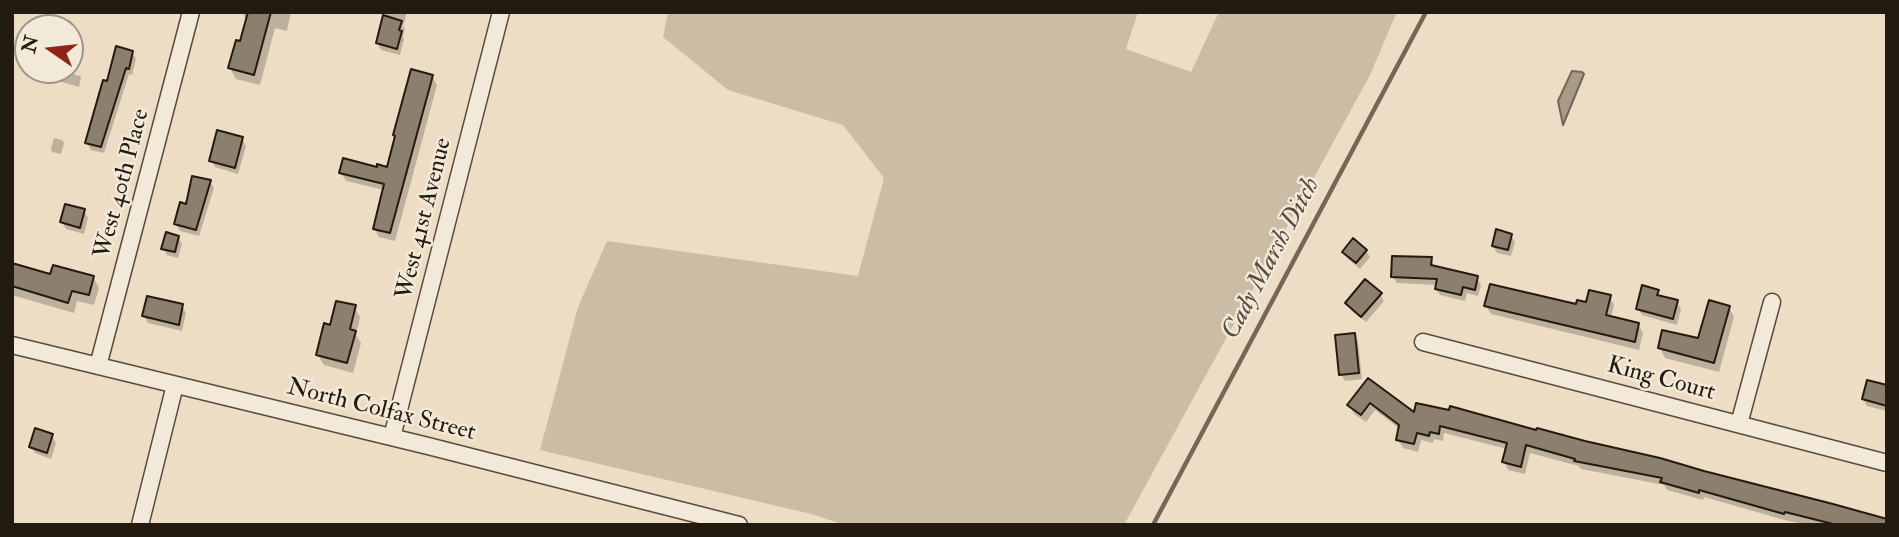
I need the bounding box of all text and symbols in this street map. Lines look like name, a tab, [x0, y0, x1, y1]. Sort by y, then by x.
north arrow	[14, 14, 84, 84]
text: N	[17, 33, 44, 56]
street label: West 40th Place	[89, 106, 157, 262]
street label: West 41st Avenue	[391, 135, 459, 303]
water label: Cady Marsh Ditch	[1216, 173, 1328, 345]
street label: King Court	[1604, 352, 1718, 408]
street label: North Colfax Street	[284, 374, 478, 448]

